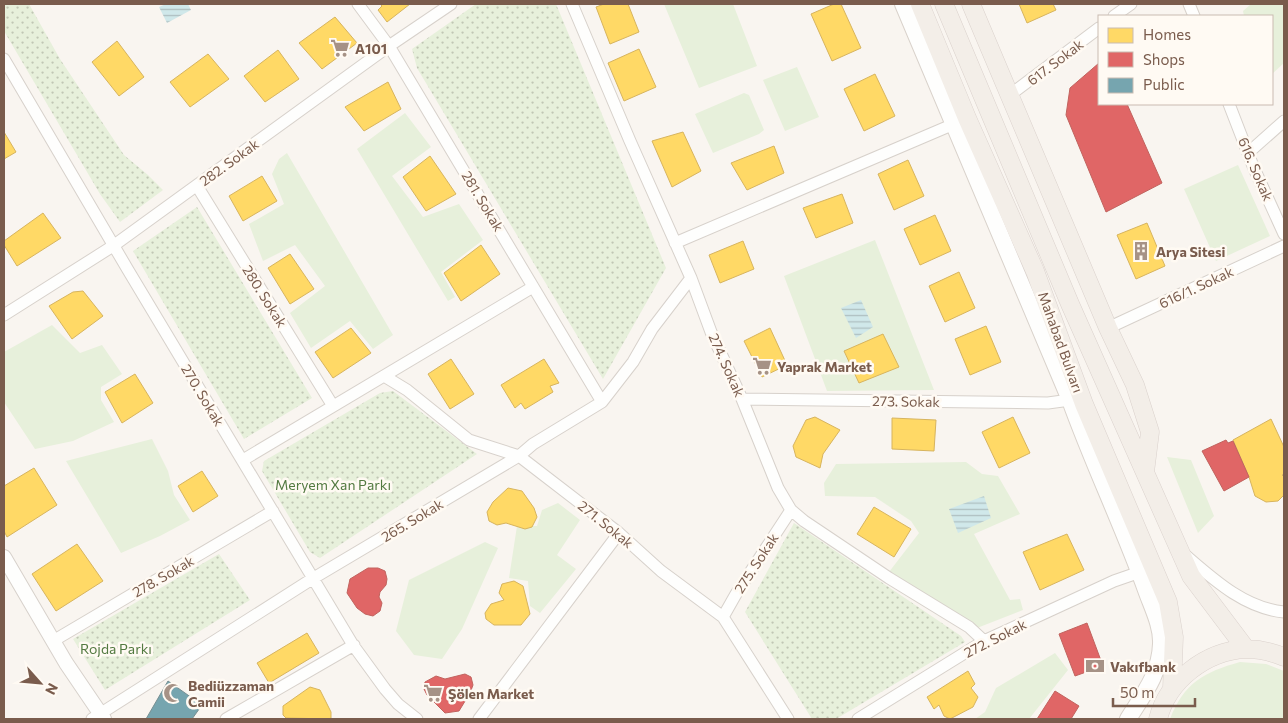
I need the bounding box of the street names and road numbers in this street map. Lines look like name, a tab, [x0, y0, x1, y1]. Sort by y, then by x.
street label: 617. Sokak	[1024, 35, 1087, 89]
street label: 616. Sokak	[1235, 134, 1277, 204]
street label: 282. Sokak	[196, 135, 262, 189]
street label: 281. Sokak	[458, 168, 508, 235]
street label: 280. Sokak	[239, 262, 291, 331]
street label: 616/1. Sokak	[1156, 262, 1236, 312]
street label: Mahabad Bulvarı	[1035, 289, 1087, 395]
street label: 274. Sokak	[705, 331, 749, 400]
street label: 270. Sokak	[178, 361, 228, 429]
street label: 273. Sokak	[872, 392, 941, 410]
street label: 265. Sokak	[378, 495, 446, 545]
street label: 271. Sokak	[575, 497, 637, 552]
street label: 275. Sokak	[730, 530, 782, 596]
street label: 278. Sokak	[129, 551, 197, 600]
street label: 272. Sokak	[961, 615, 1029, 661]

